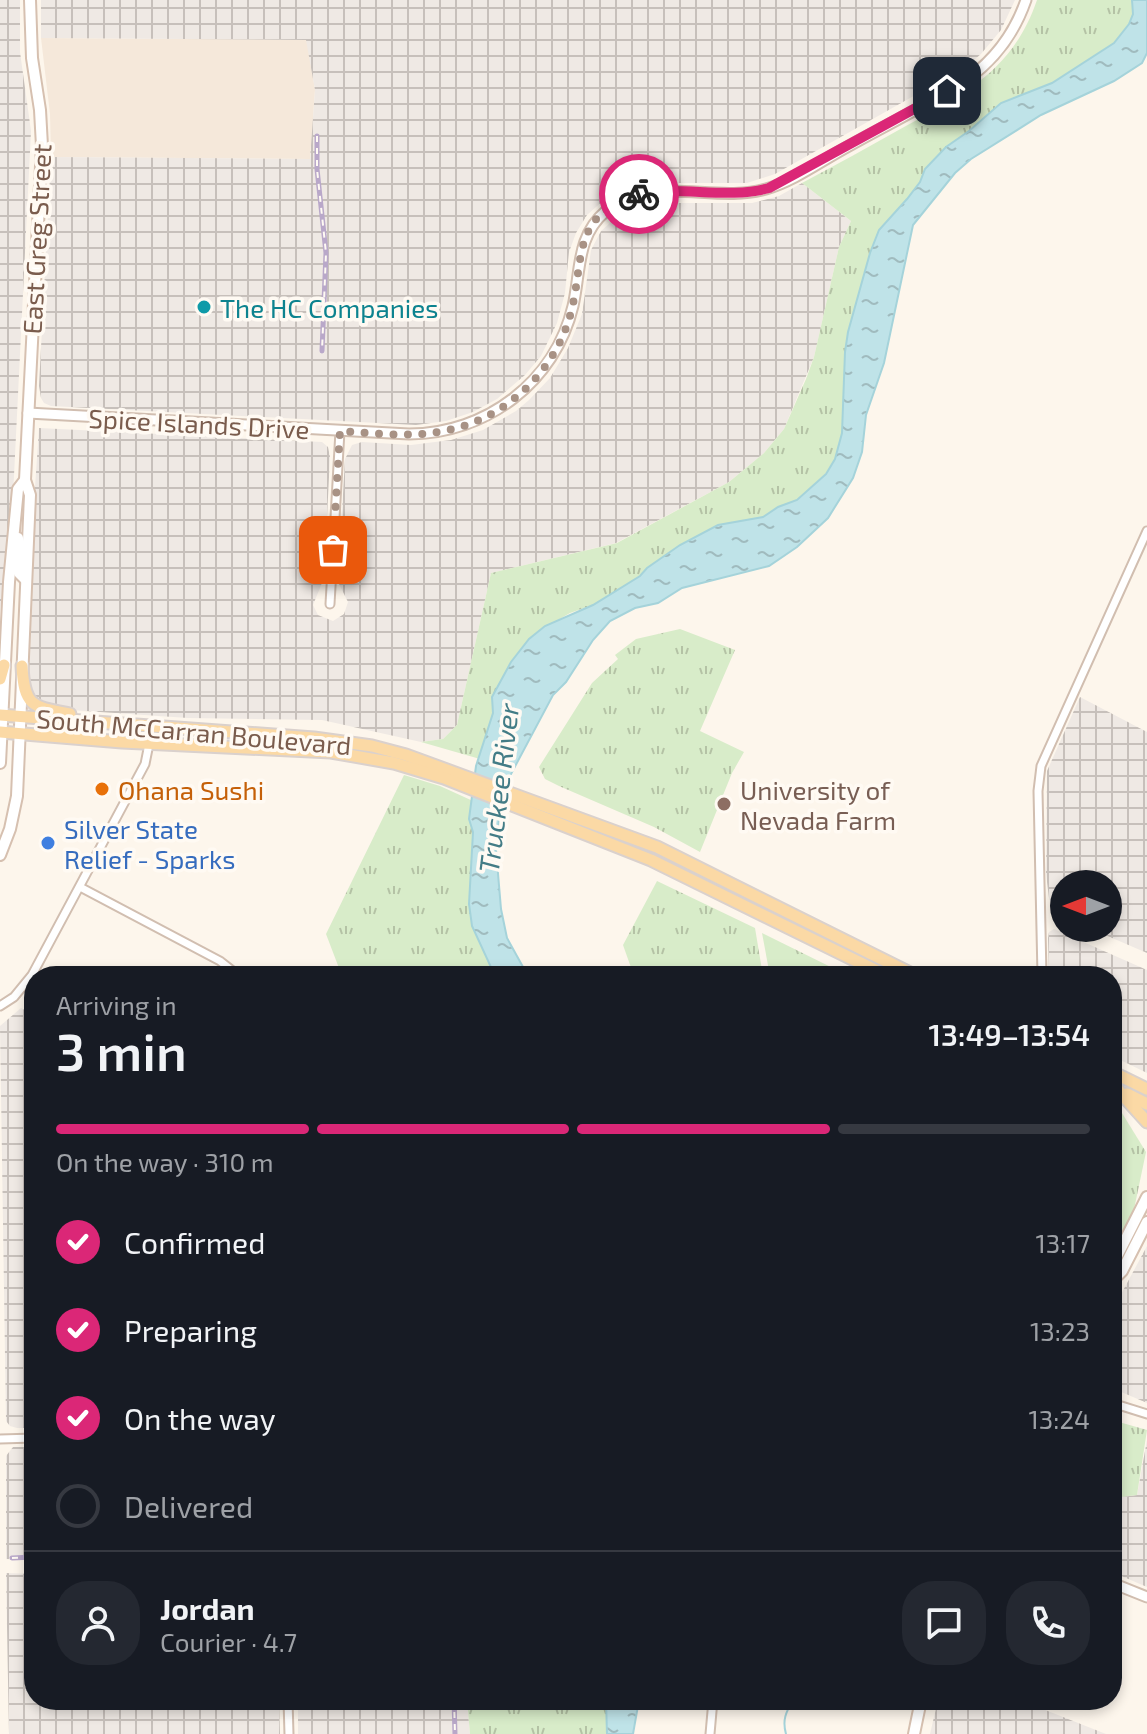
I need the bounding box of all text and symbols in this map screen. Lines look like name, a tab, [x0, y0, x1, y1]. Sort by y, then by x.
pin	[913, 57, 981, 125]
icon: home	[925, 69, 969, 113]
street label: East Greg Street	[16, 143, 56, 335]
courier	[599, 154, 679, 234]
icon: bike	[617, 172, 661, 216]
place label: The HC Companies	[220, 292, 438, 323]
marker: The HC Companies	[195, 298, 213, 316]
street label: Spice Islands Drive	[88, 402, 310, 444]
pin	[299, 516, 367, 584]
icon: bag	[311, 528, 355, 572]
water label: Truckee River	[471, 700, 525, 875]
street label: South McCarran Boulevard	[35, 702, 353, 760]
place label: Ohana Sushi	[118, 774, 264, 805]
place label: University of Nevada Farm	[740, 774, 896, 835]
marker: Ohana Sushi	[93, 780, 111, 798]
marker: University of Nevada Farm	[715, 795, 733, 813]
place label: Silver State Relief - Sparks	[64, 813, 236, 874]
marker: Silver State Relief - Sparks	[39, 834, 57, 852]
north arrow	[1050, 870, 1122, 942]
map controls	[1050, 870, 1122, 942]
text: Arriving in	[56, 989, 177, 1020]
text: 13:49–13:54	[929, 1016, 1090, 1052]
text: 3 min	[56, 1019, 187, 1081]
text: On the way · 310 m	[56, 1146, 274, 1177]
icon: check	[56, 1220, 100, 1264]
text: Confirmed	[124, 1224, 265, 1260]
text: 13:17	[1035, 1227, 1090, 1258]
icon: check	[56, 1308, 100, 1352]
text: Preparing	[124, 1312, 257, 1348]
text: 13:23	[1030, 1315, 1090, 1346]
icon: check	[56, 1396, 100, 1440]
text: On the way	[124, 1400, 276, 1436]
text: 13:24	[1028, 1403, 1090, 1434]
text: Delivered	[124, 1488, 253, 1524]
button: person	[56, 1581, 140, 1665]
button: chat	[902, 1581, 986, 1665]
button: phone	[1006, 1581, 1090, 1665]
text: Jordan	[160, 1590, 255, 1626]
text: Courier · 4.7	[160, 1626, 297, 1657]

